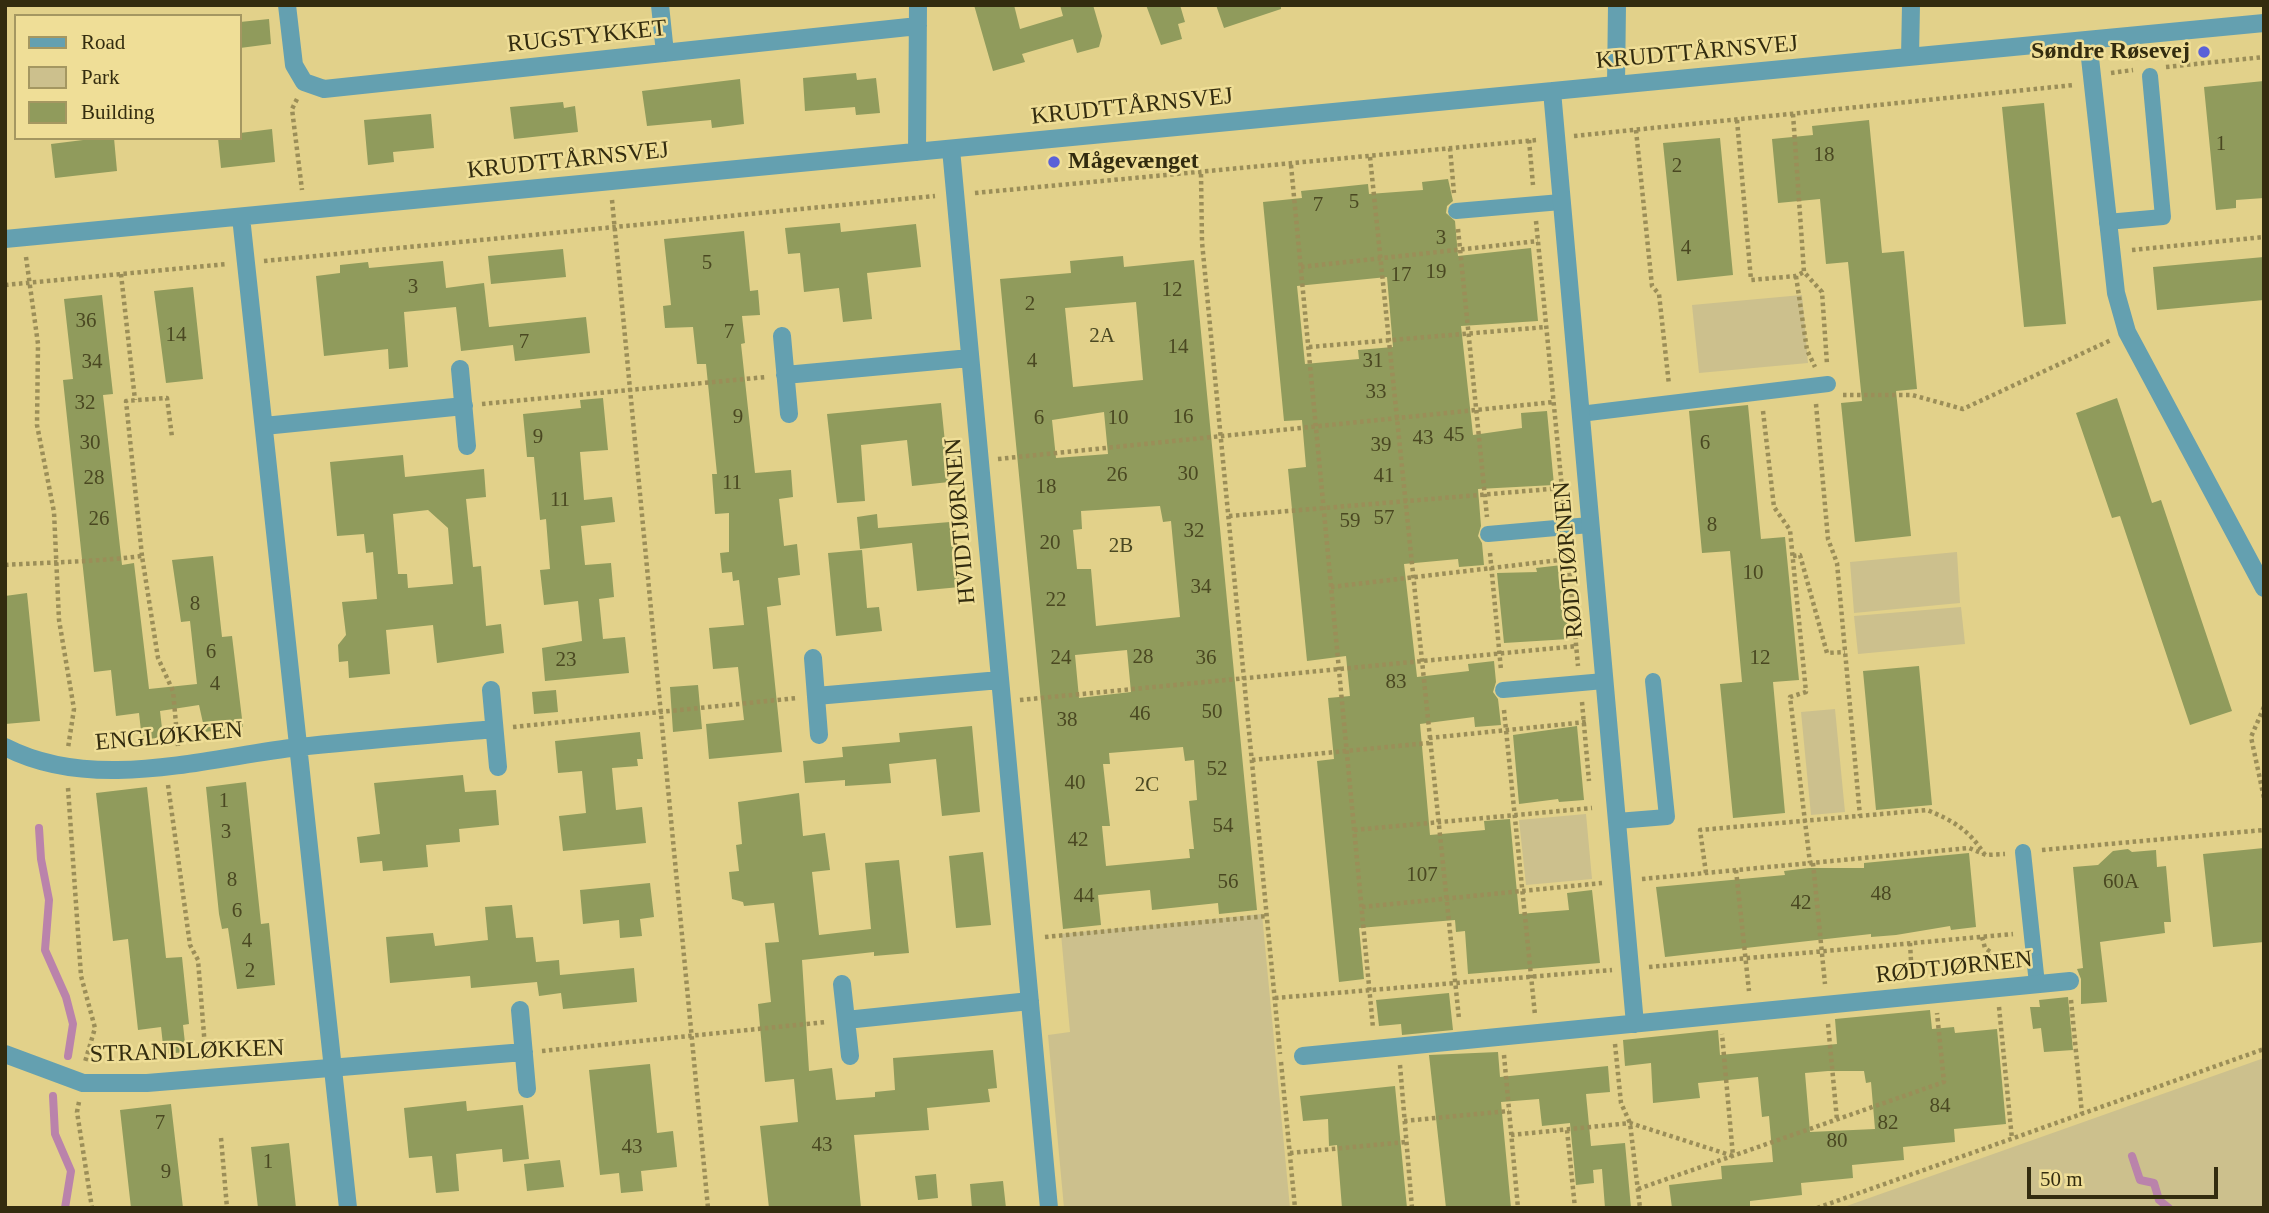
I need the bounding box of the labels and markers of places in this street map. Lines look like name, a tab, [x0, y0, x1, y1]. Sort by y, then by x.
place label: Søndre Røsevej	[2031, 38, 2190, 66]
marker: Søndre Røsevej	[2196, 44, 2212, 60]
place label: Mågevænget	[1068, 148, 1199, 176]
marker: Mågevænget	[1046, 154, 1062, 170]

